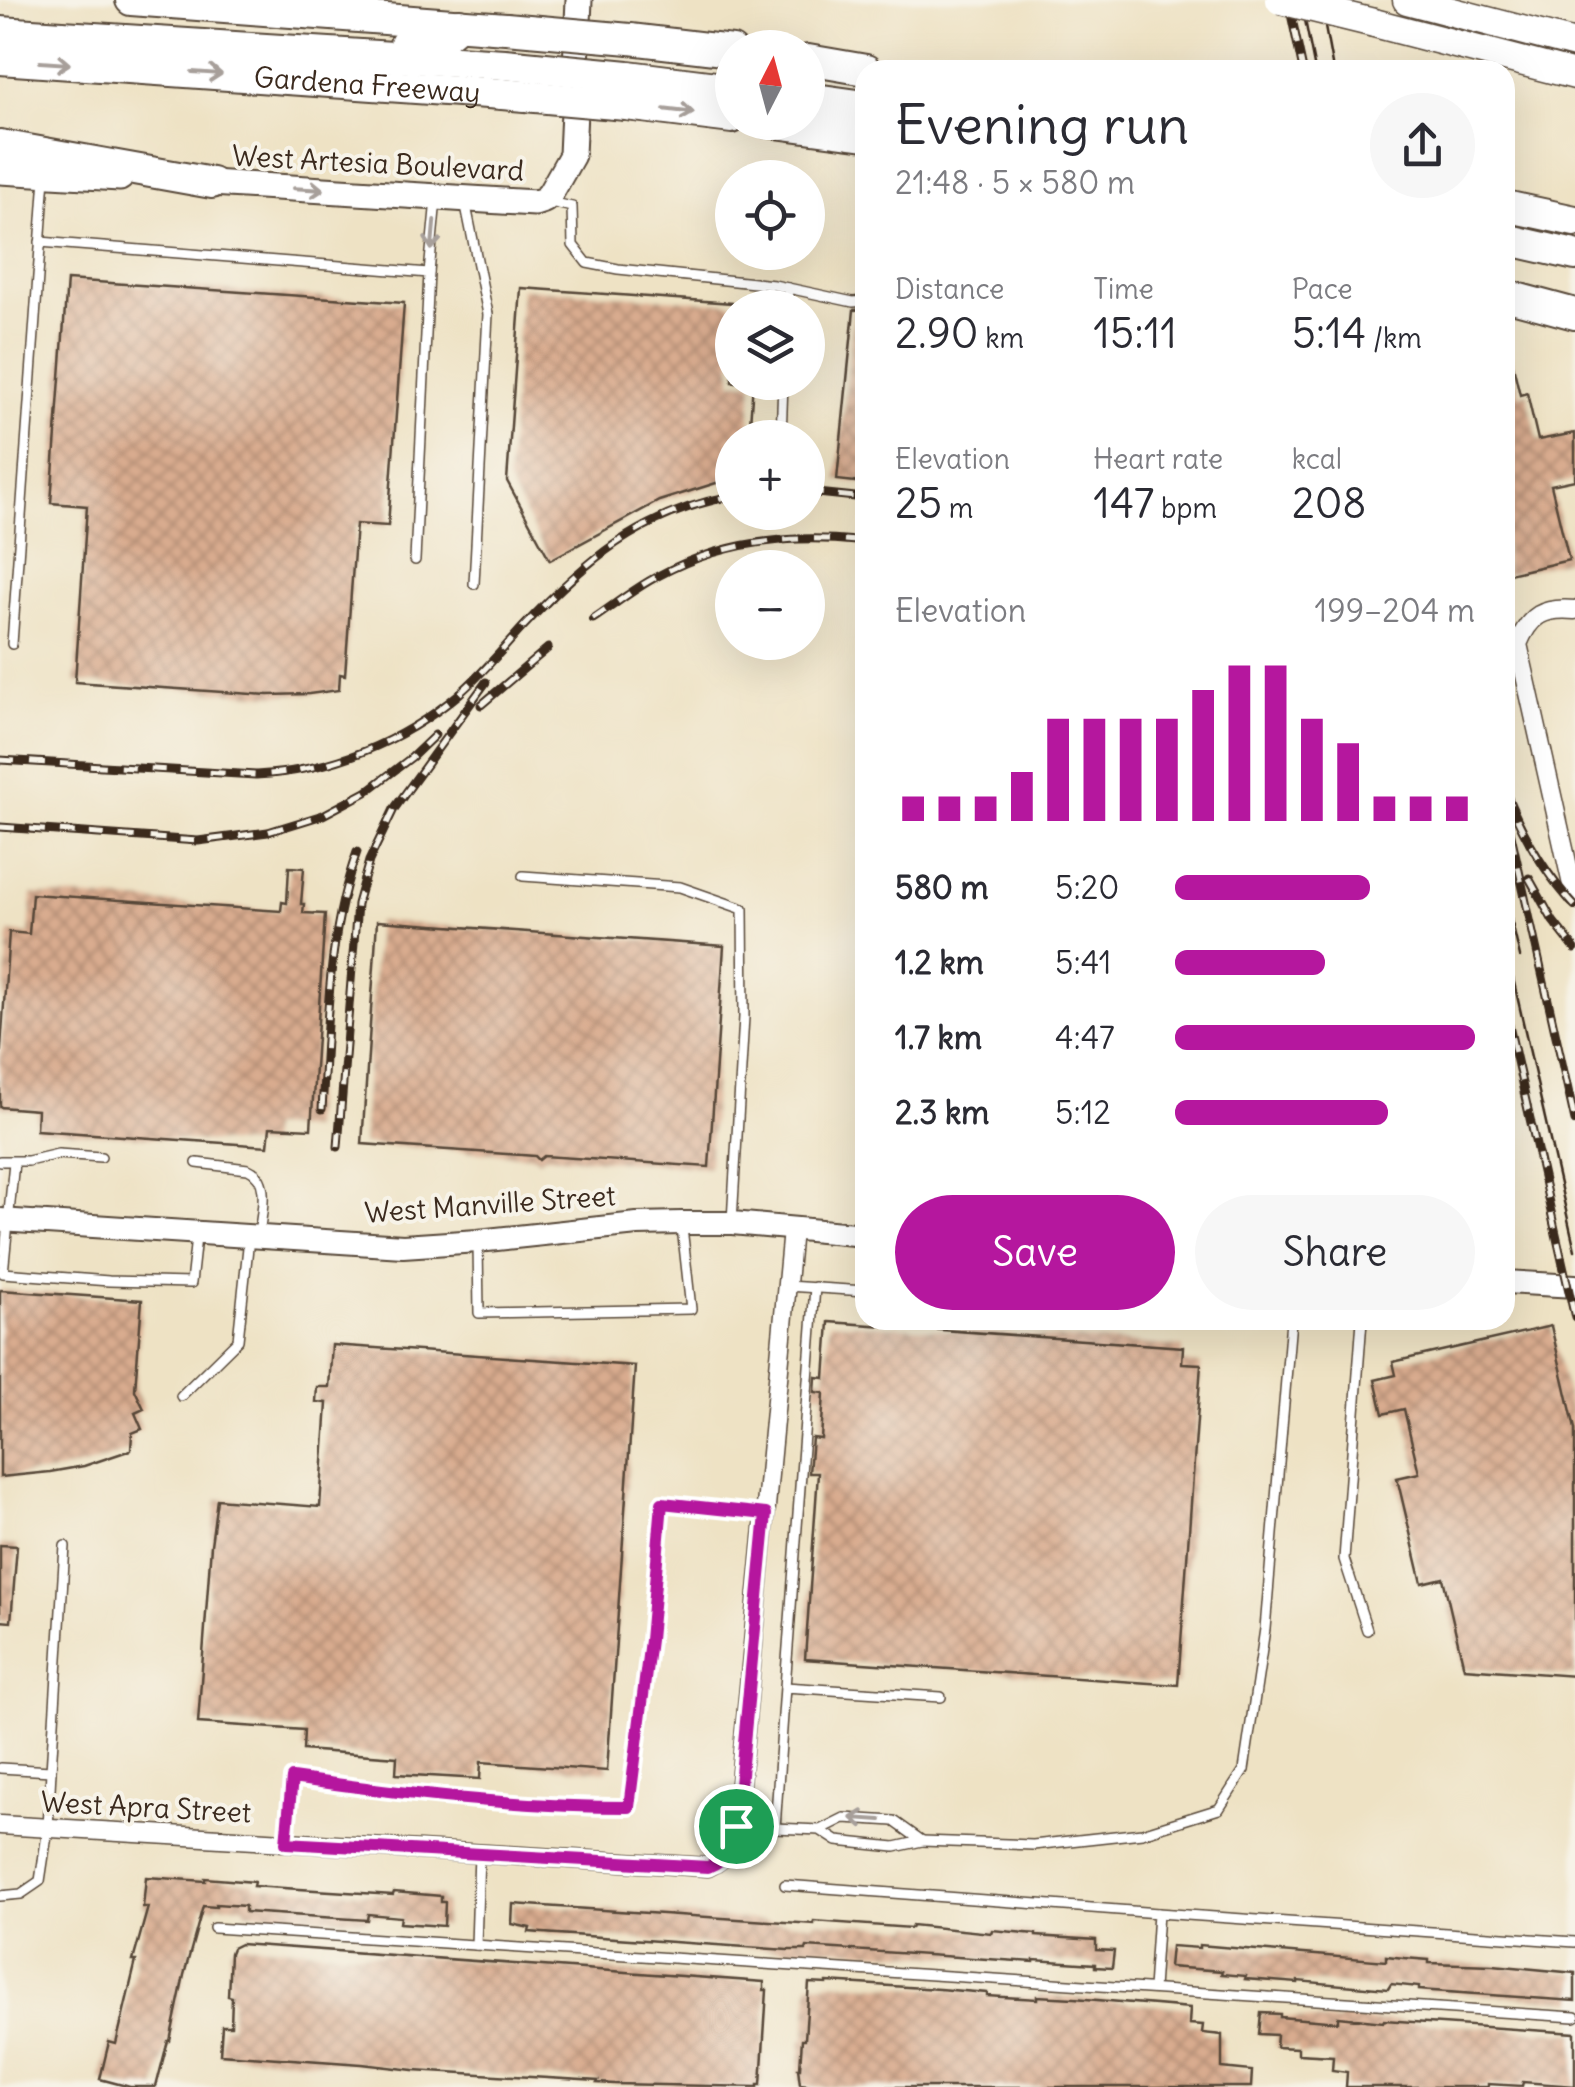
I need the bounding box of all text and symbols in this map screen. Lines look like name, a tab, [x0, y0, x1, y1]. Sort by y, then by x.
north arrow	[715, 30, 825, 140]
map controls	[715, 30, 825, 660]
one-way arrow	[38, 53, 70, 72]
street label: Gardena Freeway	[253, 59, 482, 110]
one-way arrow	[190, 64, 222, 83]
text: Evening run	[895, 90, 1189, 159]
button: share	[1370, 93, 1475, 198]
one-way arrow	[663, 103, 695, 121]
street label: West Artesia Boulevard	[231, 137, 525, 189]
button: locate	[715, 160, 825, 270]
text: 21:48 · 5 × 580 m	[895, 162, 1135, 203]
one-way arrow	[293, 180, 325, 199]
one-way arrow	[423, 218, 442, 250]
text: Distance	[895, 271, 1004, 307]
text: Time	[1093, 271, 1154, 307]
text: Pace	[1292, 271, 1353, 307]
button: layers	[715, 290, 825, 400]
text: 2.90	[895, 307, 979, 359]
text: 15:11	[1093, 307, 1177, 359]
text: 5:14	[1292, 307, 1366, 359]
text: km	[979, 320, 1024, 356]
text: /km	[1366, 320, 1422, 356]
button: +	[715, 420, 825, 530]
text: Elevation	[895, 441, 1010, 477]
text: Heart rate	[1093, 441, 1223, 477]
text: kcal	[1292, 441, 1342, 477]
text: 25	[895, 477, 942, 529]
text: 147	[1093, 477, 1154, 529]
text: 208	[1292, 477, 1367, 529]
text: m	[942, 490, 973, 526]
text: bpm	[1154, 490, 1217, 526]
button: −	[715, 550, 825, 660]
text: Elevation	[895, 590, 1026, 631]
text: 199–204 m	[1315, 590, 1475, 631]
text: 580 m	[895, 867, 989, 908]
text: 5:20	[1055, 867, 1119, 908]
text: 1.2 km	[895, 942, 984, 983]
text: 5:41	[1055, 942, 1112, 983]
text: 1.7 km	[895, 1017, 982, 1058]
text: 4:47	[1055, 1017, 1115, 1058]
text: 2.3 km	[895, 1092, 989, 1133]
text: 5:12	[1055, 1092, 1111, 1133]
street label: West Manville Street	[363, 1177, 617, 1231]
button: Save	[895, 1195, 1175, 1310]
button: Share	[1195, 1195, 1475, 1310]
street label: West Apra Street	[40, 1784, 252, 1830]
pin	[694, 1784, 779, 1869]
icon: arrive	[709, 1799, 764, 1854]
one-way arrow	[851, 1810, 883, 1829]

